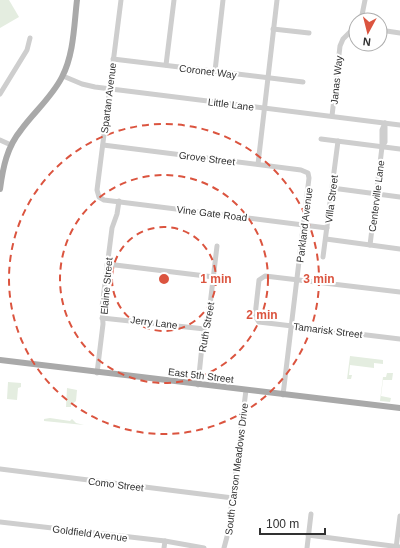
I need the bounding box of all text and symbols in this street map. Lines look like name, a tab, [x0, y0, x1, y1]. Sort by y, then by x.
north arrow	[348, 12, 388, 52]
text: N	[362, 35, 371, 48]
street label: Janas Way	[328, 55, 345, 105]
street label: Spartan Avenue	[99, 62, 118, 134]
street label: Coronet Way	[178, 63, 237, 80]
street label: Little Lane	[207, 96, 255, 113]
street label: Grove Street	[178, 150, 236, 167]
street label: Centerville Lane	[367, 159, 386, 233]
street label: Villa Street	[323, 174, 340, 224]
street label: Parkland Avenue	[294, 187, 315, 263]
street label: Vine Gate Road	[176, 204, 248, 223]
street label: Elaine Street	[99, 257, 114, 315]
centre of rings	[157, 272, 171, 286]
text: 1 min	[200, 272, 232, 286]
text: 3 min	[303, 272, 335, 286]
street label: Ruth Street	[197, 301, 216, 353]
text: 2 min	[246, 308, 278, 322]
street label: Jerry Lane	[130, 314, 178, 331]
street label: Tamarisk Street	[293, 321, 363, 340]
street label: East 5th Street	[167, 366, 235, 385]
street label: South Carson Meadows Drive	[223, 402, 250, 536]
street label: Como Street	[87, 476, 145, 493]
scale bar	[260, 510, 325, 536]
text: 100 m	[266, 517, 299, 531]
street label: Goldfield Avenue	[52, 523, 128, 544]

